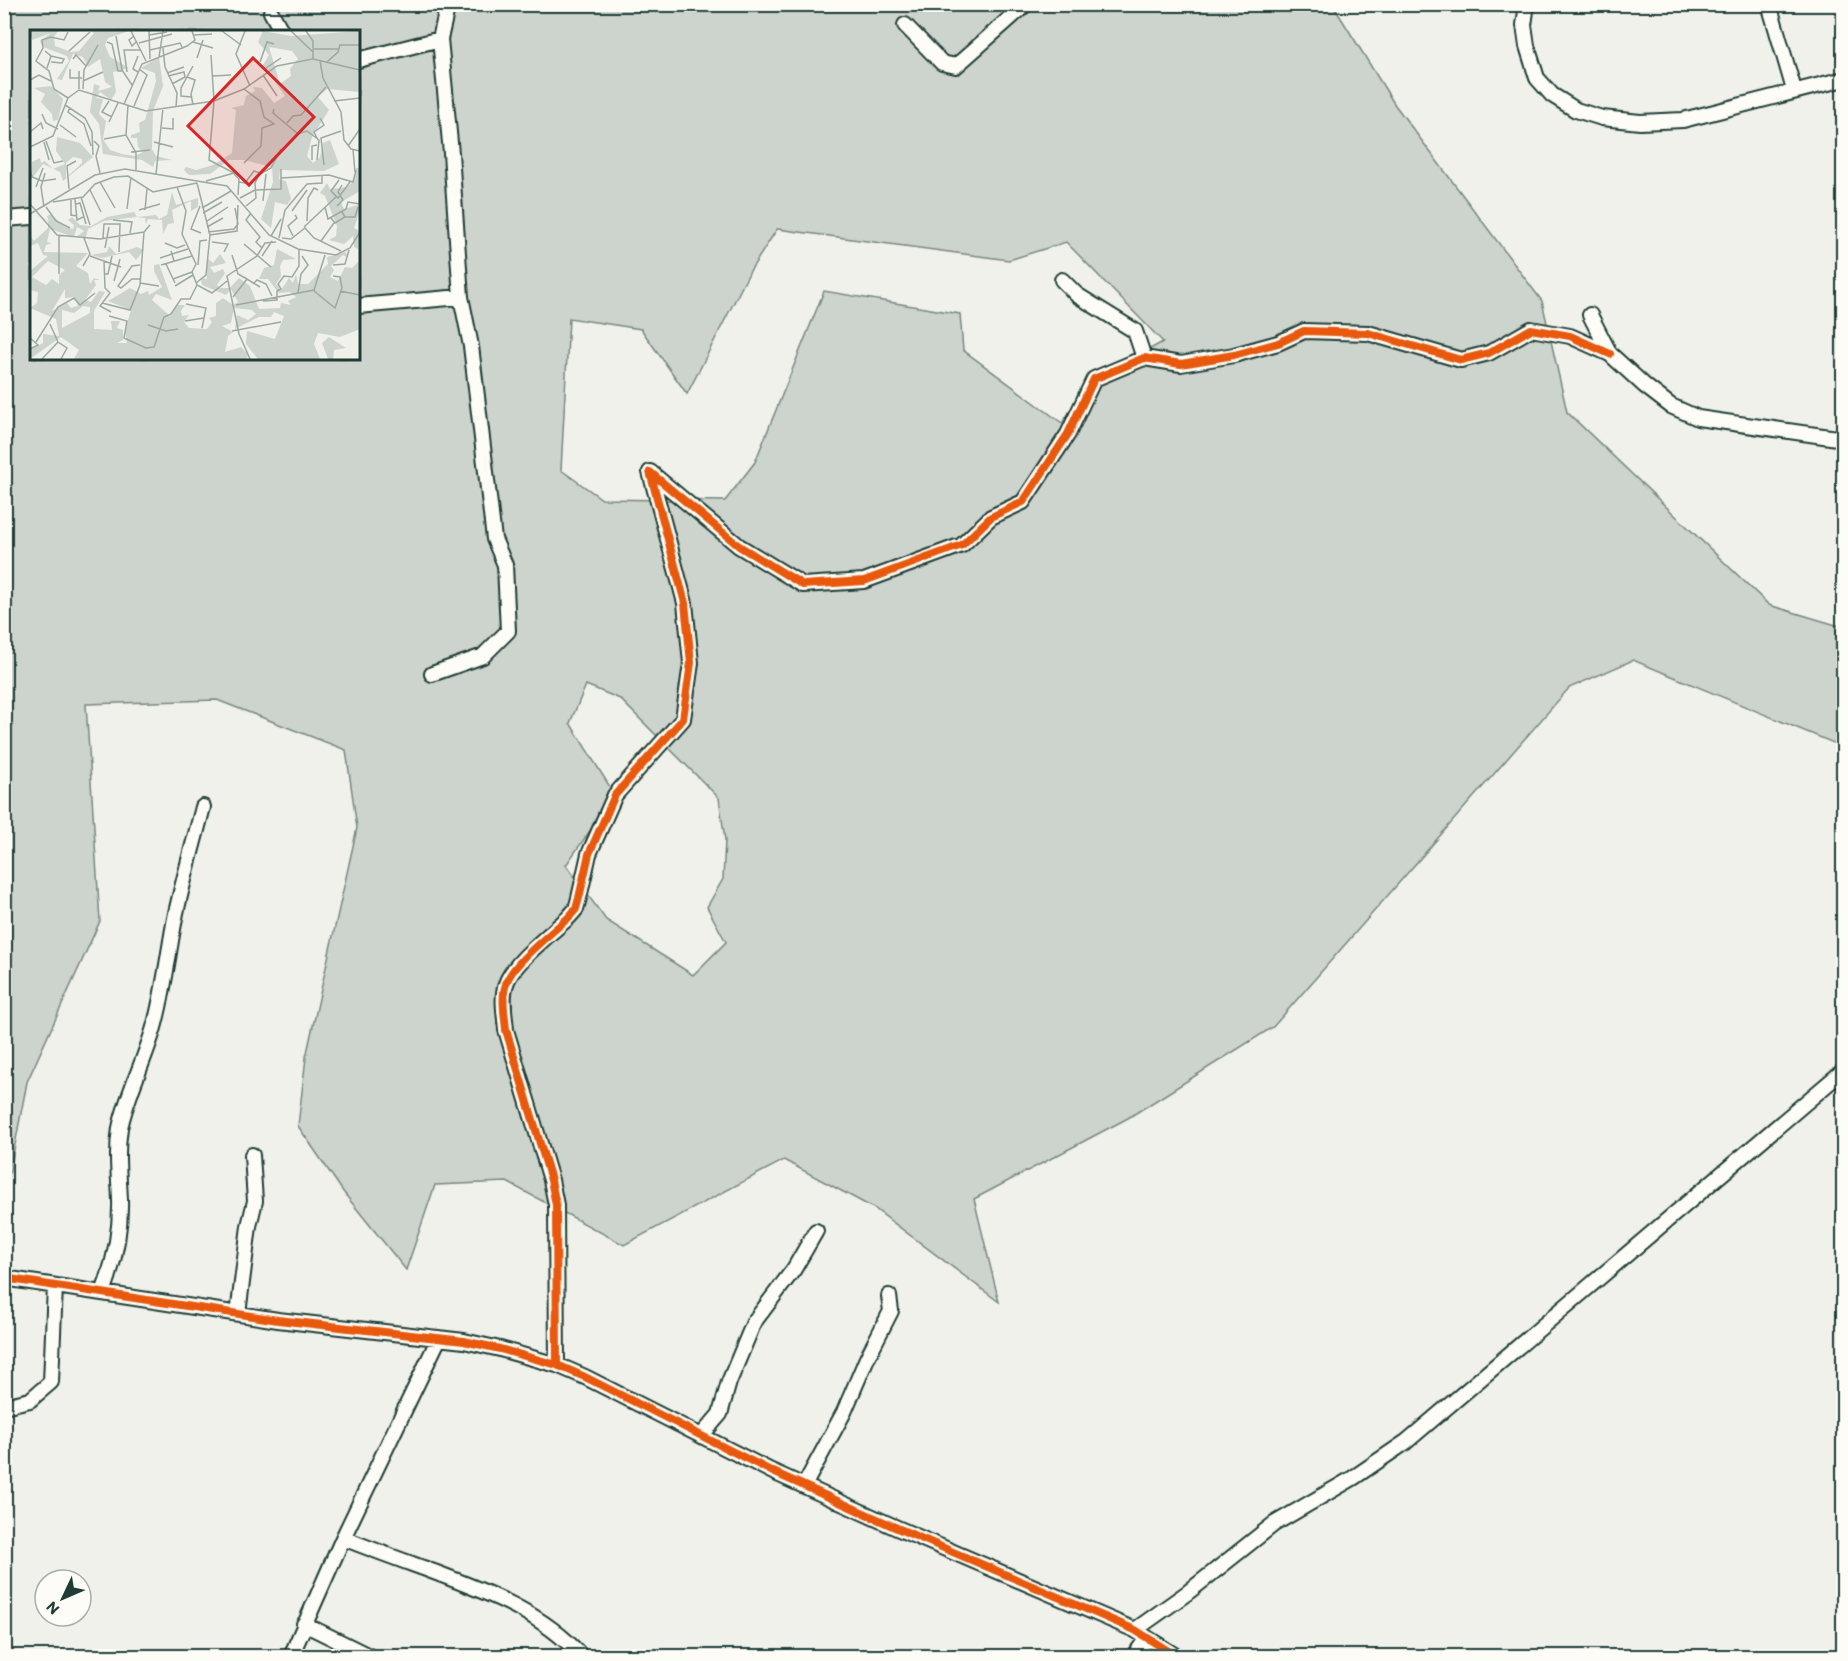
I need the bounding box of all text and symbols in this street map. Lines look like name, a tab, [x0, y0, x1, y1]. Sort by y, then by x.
inset map	[30, 30, 360, 360]
north arrow	[33, 1568, 93, 1628]
text: N	[42, 1598, 63, 1619]

